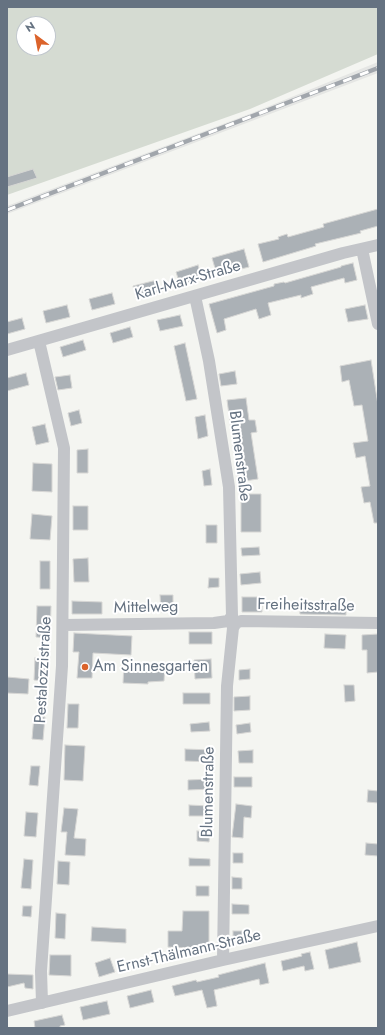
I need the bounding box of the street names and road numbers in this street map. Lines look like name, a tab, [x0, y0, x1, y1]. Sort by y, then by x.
street label: Karl-Marx-Straße	[133, 257, 243, 305]
street label: Blumenstraße	[224, 410, 254, 502]
street label: Freiheitsstraße	[257, 596, 355, 616]
street label: Mittelweg	[113, 598, 179, 618]
street label: Pestalozzistraße	[32, 616, 56, 724]
street label: Blumenstraße	[199, 746, 219, 838]
street label: Ernst-Thälmann-Straße	[115, 926, 263, 978]

